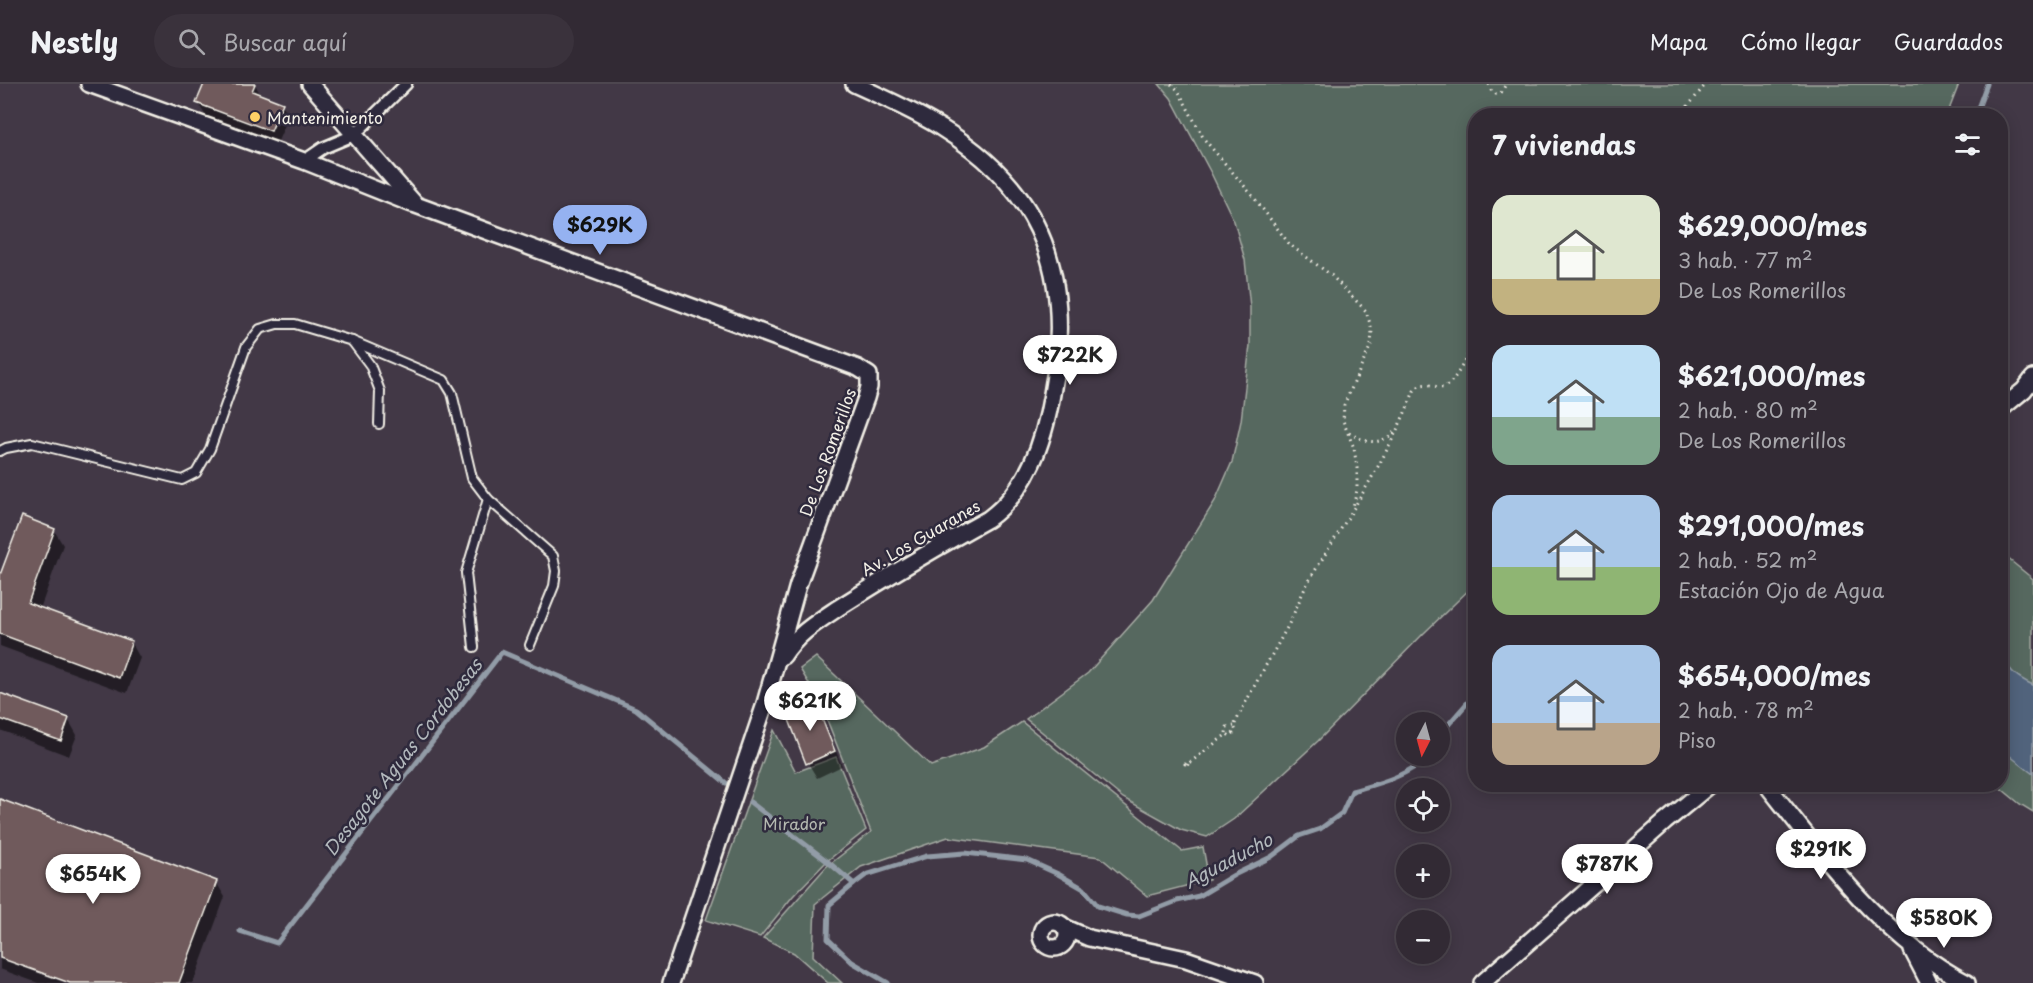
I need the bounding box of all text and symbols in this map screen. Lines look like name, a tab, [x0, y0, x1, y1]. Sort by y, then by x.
search box	[154, 14, 574, 68]
text: Nestly	[30, 20, 118, 63]
icon: search	[175, 25, 208, 58]
text: Buscar aquí	[223, 25, 347, 58]
text: Mapa	[1650, 25, 1708, 57]
text: Cómo llegar	[1741, 25, 1861, 57]
text: Guardados	[1894, 25, 2003, 57]
place label: Mantenimiento	[267, 105, 383, 129]
marker: Mantenimiento	[248, 110, 262, 124]
text: 7 viviendas	[1492, 125, 1636, 164]
icon: filters	[1951, 128, 1984, 161]
pin: $629K	[558, 205, 642, 256]
text: $629,000/mes	[1678, 206, 1867, 245]
text: $629K	[567, 209, 633, 239]
icon: home	[1540, 219, 1612, 291]
text: 3 hab. · 77 m²	[1678, 245, 1813, 275]
text: De Los Romerillos	[1678, 275, 1846, 305]
pin: $722K	[1028, 335, 1112, 386]
text: $722K	[1037, 339, 1103, 369]
text: $621,000/mes	[1678, 356, 1865, 395]
icon: home	[1540, 369, 1612, 441]
street label: De Los Romerillos	[793, 385, 861, 519]
text: 2 hab. · 80 m²	[1678, 395, 1818, 425]
text: De Los Romerillos	[1678, 425, 1846, 455]
street label: Av. Los Guaranes	[856, 493, 984, 581]
text: $291,000/mes	[1678, 506, 1864, 545]
icon: home	[1540, 519, 1612, 591]
text: 2 hab. · 52 m²	[1678, 545, 1817, 575]
text: Estación Ojo de Agua	[1678, 575, 1884, 605]
water label: Desagote Aguas Cordobesas	[316, 651, 489, 862]
text: $654,000/mes	[1678, 656, 1871, 695]
icon: home	[1540, 669, 1612, 741]
pin: $621K	[768, 681, 852, 732]
text: $621K	[778, 685, 842, 715]
text: 2 hab. · 78 m²	[1678, 695, 1814, 725]
north arrow	[1396, 712, 1450, 766]
map controls	[1396, 712, 1450, 964]
text: Piso	[1678, 725, 1716, 755]
button: locate	[1396, 778, 1450, 832]
park label: Mirador	[763, 811, 826, 835]
water label: Aguaducho	[1179, 825, 1278, 895]
pin: $291K	[1779, 829, 1863, 880]
text: $291K	[1790, 833, 1852, 863]
button: +	[1396, 844, 1450, 898]
pin: $787K	[1565, 844, 1649, 895]
text: $787K	[1576, 848, 1638, 878]
pin: $654K	[51, 854, 135, 905]
text: $654K	[60, 858, 126, 888]
pin: $580K	[1902, 898, 1986, 949]
text: $580K	[1910, 902, 1978, 932]
button: −	[1396, 910, 1450, 964]

